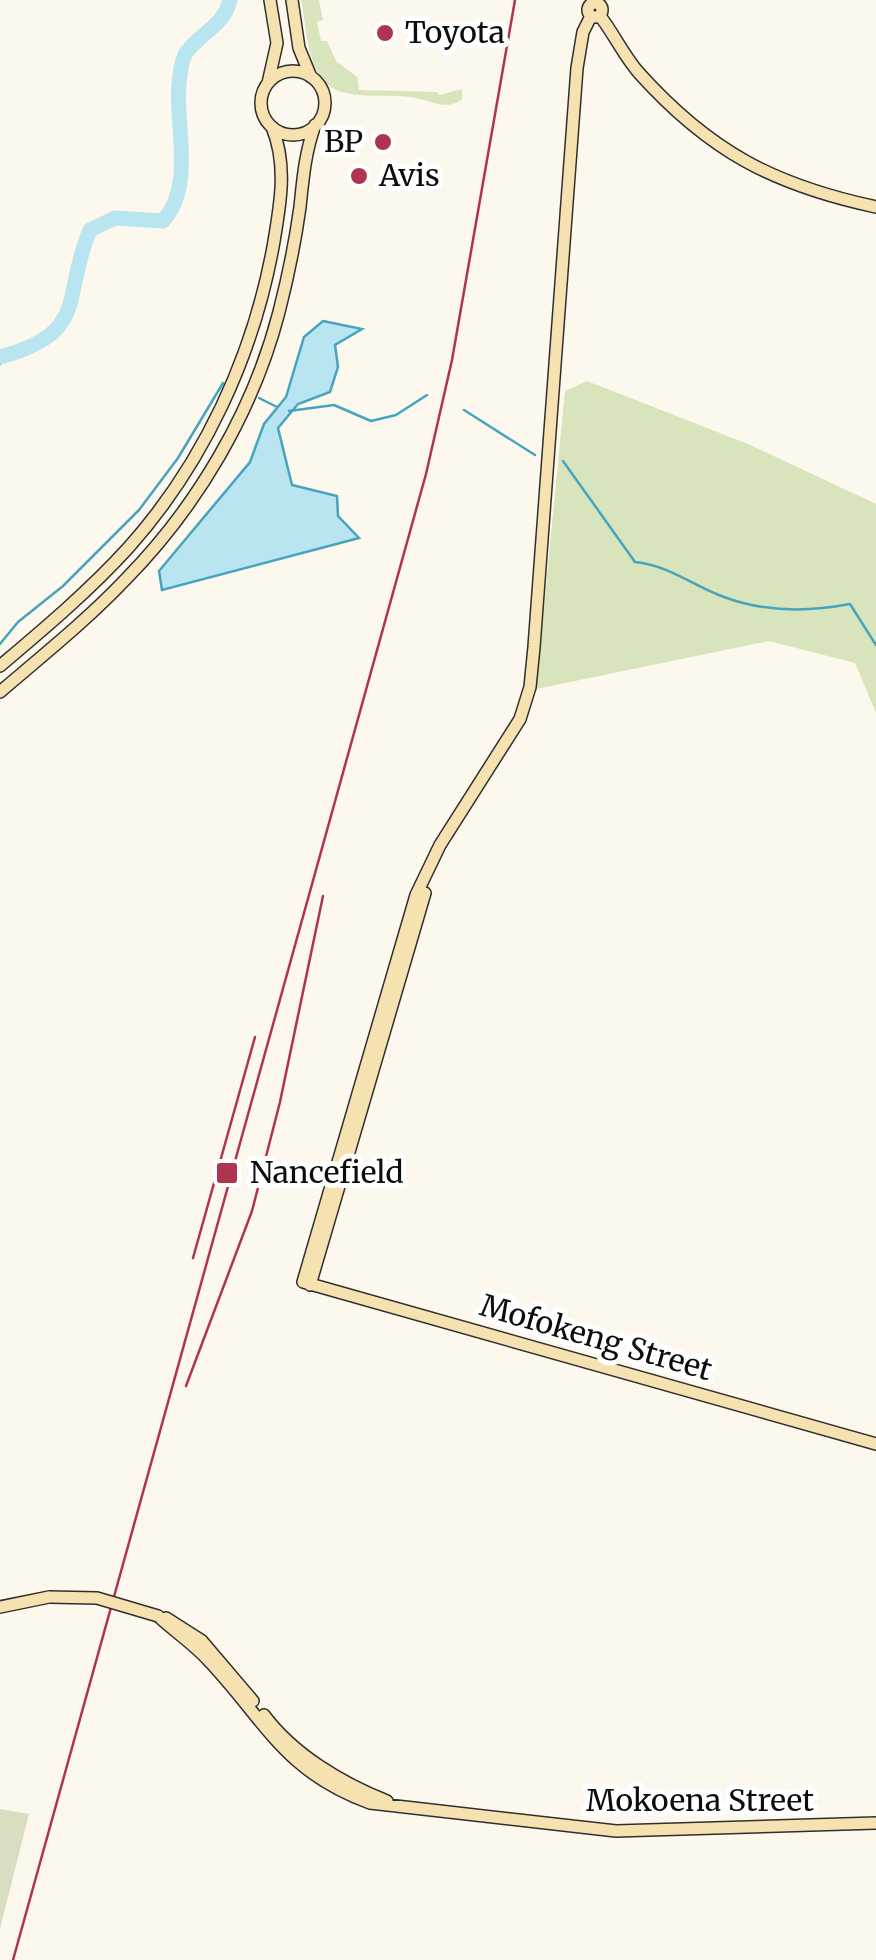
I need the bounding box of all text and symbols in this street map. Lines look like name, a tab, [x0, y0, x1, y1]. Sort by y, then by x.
place label: Toyota	[405, 13, 505, 51]
marker: Toyota	[374, 22, 396, 44]
place label: BP	[324, 122, 363, 160]
marker: BP	[372, 131, 394, 153]
place label: Avis	[378, 156, 440, 194]
marker: Avis	[348, 165, 370, 187]
place label: Nancefield	[250, 1153, 404, 1191]
marker: Nancefield	[214, 1160, 240, 1186]
street label: Mofokeng Street	[476, 1286, 717, 1388]
street label: Mokoena Street	[586, 1781, 814, 1819]

